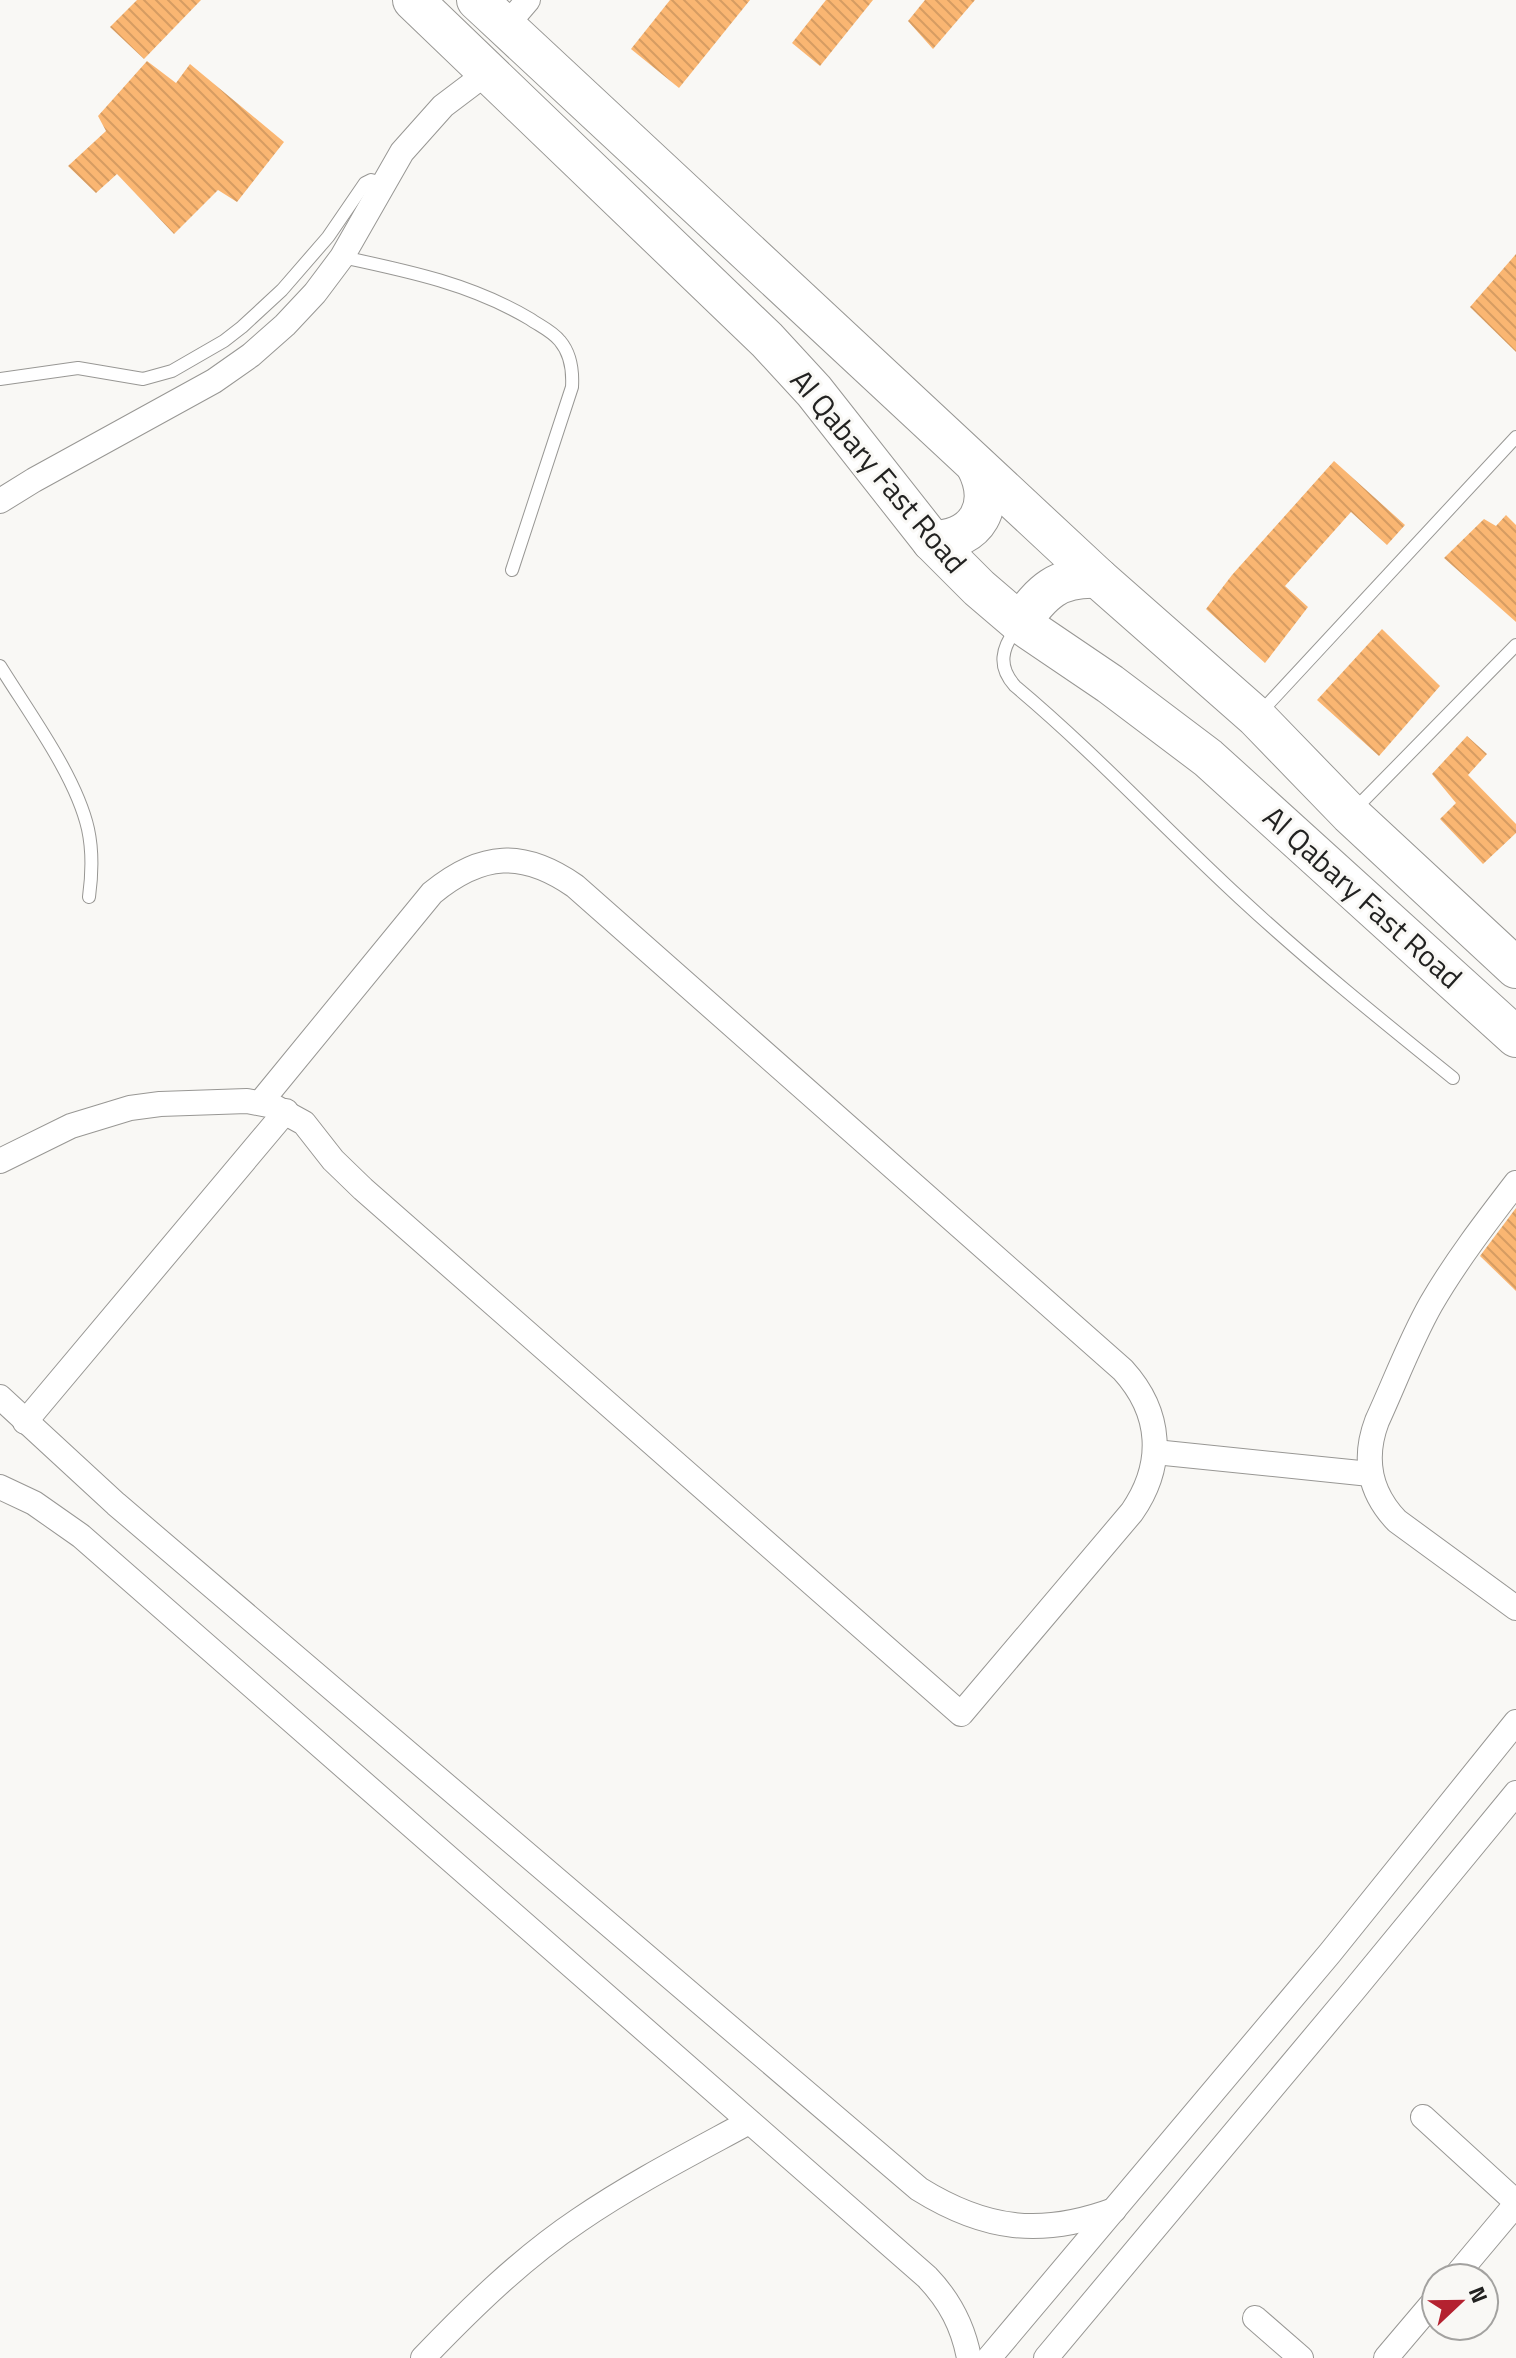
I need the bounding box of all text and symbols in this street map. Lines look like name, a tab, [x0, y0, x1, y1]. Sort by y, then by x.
street label: Al Qabary Fast Road	[780, 359, 978, 583]
street label: Al Qabary Fast Road	[1253, 795, 1473, 999]
north arrow	[1420, 2262, 1500, 2342]
text: N	[1460, 2281, 1497, 2308]

